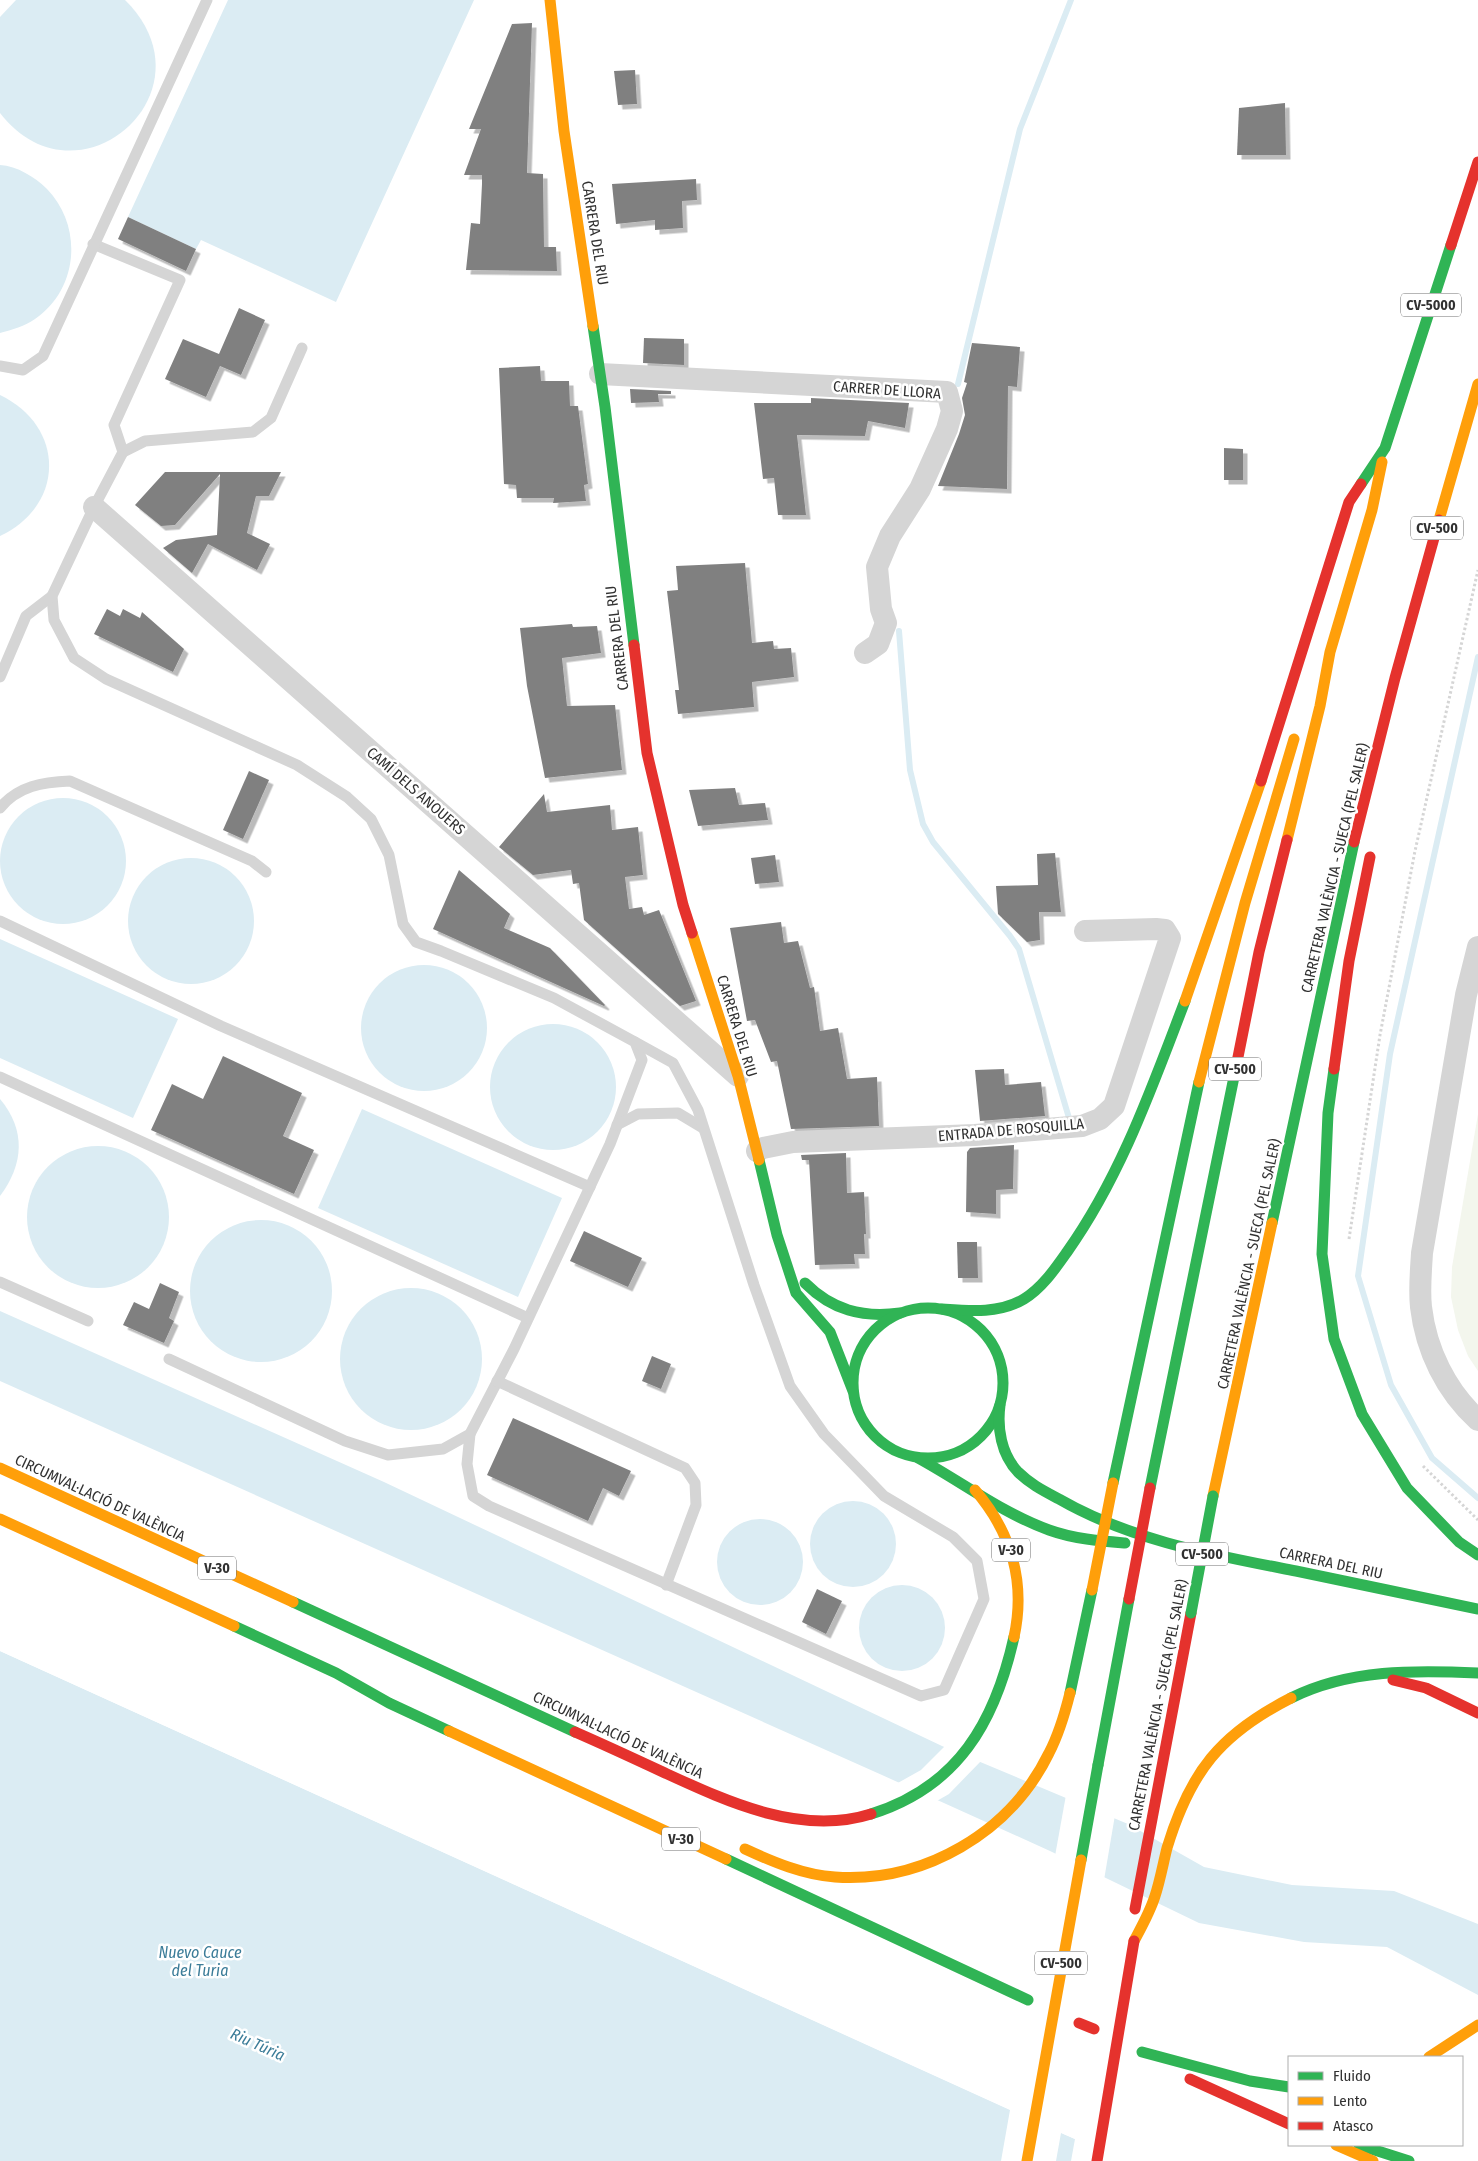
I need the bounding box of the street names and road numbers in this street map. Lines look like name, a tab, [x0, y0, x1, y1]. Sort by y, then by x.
street label: CARRERA DEL RIU	[578, 180, 612, 286]
road number: CV-5000	[1401, 294, 1461, 316]
street label: CARRER DE LLORA	[833, 377, 942, 403]
road number: CV-500	[1411, 516, 1463, 540]
street label: CARRERA DEL RIU	[602, 585, 632, 691]
street label: CARRETERA VALÈNCIA - SUECA (PEL SALER)	[1297, 741, 1373, 995]
street label: CAMÍ DELS ANOUERS	[363, 743, 469, 839]
street label: CARRERA DEL RIU	[713, 973, 761, 1079]
road number: CV-500	[1209, 1058, 1261, 1080]
street label: ENTRADA DE ROSQUILLA	[937, 1115, 1085, 1145]
street label: CARRETERA VALÈNCIA - SUECA (PEL SALER)	[1214, 1137, 1284, 1391]
street label: CIRCUMVAL·LACIÓ DE VALÈNCIA	[12, 1451, 188, 1545]
road number: V-30	[992, 1538, 1030, 1562]
road number: CV-500	[1176, 1542, 1228, 1566]
street label: CARRERA DEL RIU	[1278, 1543, 1384, 1583]
road number: V-30	[198, 1556, 236, 1580]
street label: CARRETERA VALÈNCIA - SUECA (PEL SALER)	[1125, 1578, 1191, 1832]
street label: CIRCUMVAL·LACIÓ DE VALÈNCIA	[530, 1688, 706, 1782]
road number: V-30	[662, 1828, 700, 1850]
road number: CV-500	[1035, 1952, 1087, 1975]

